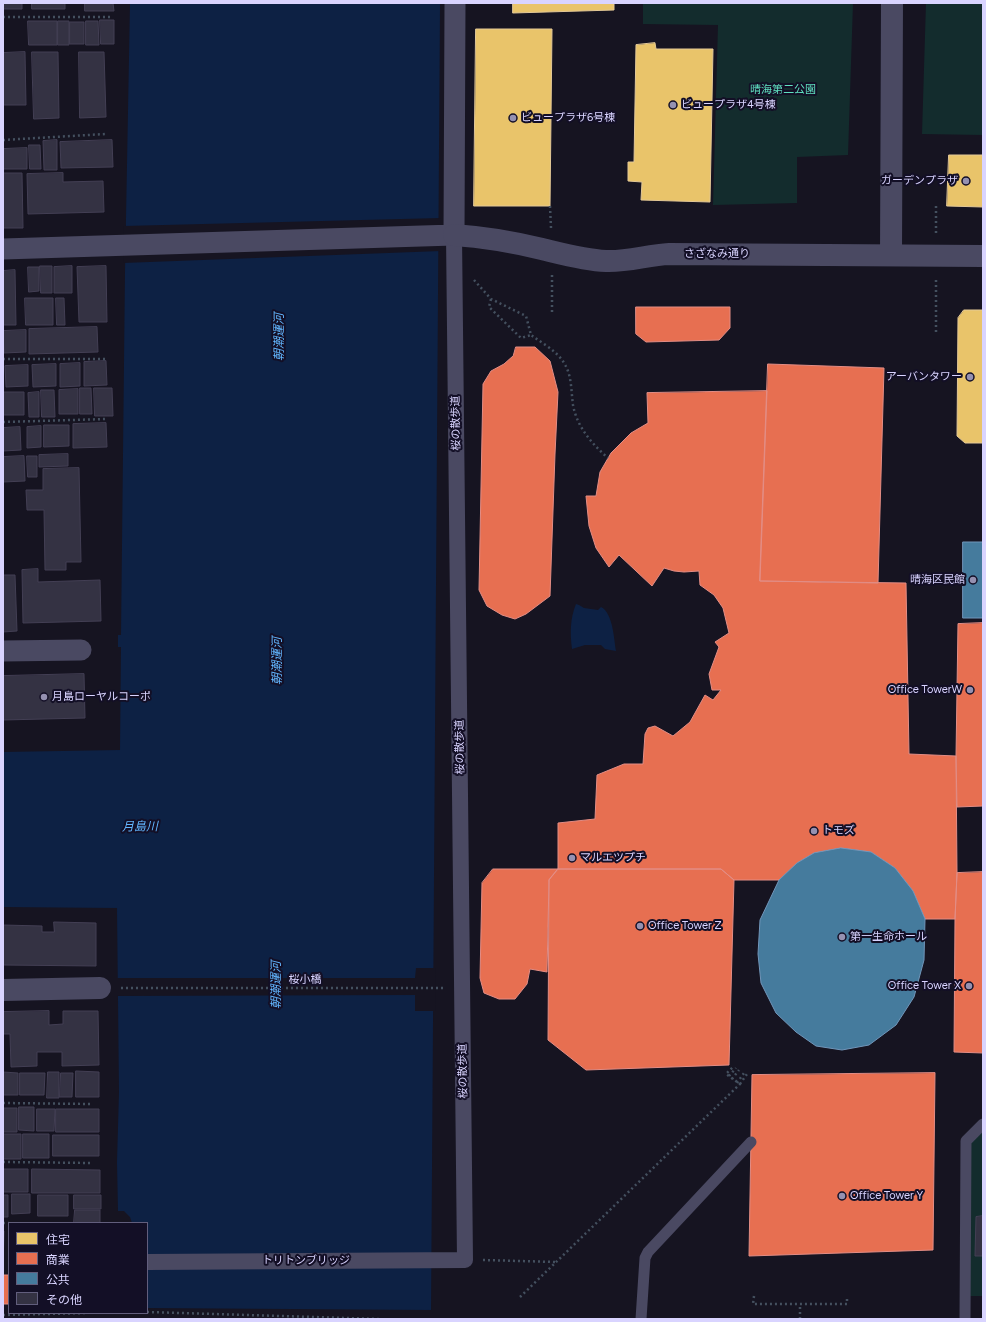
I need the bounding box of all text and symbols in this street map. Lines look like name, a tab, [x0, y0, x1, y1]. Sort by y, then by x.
park label: 晴海第二公園	[750, 83, 816, 97]
place label: ビュープラザ4号棟	[681, 98, 776, 112]
marker: ビュープラザ4号棟	[668, 100, 678, 110]
place label: ビュープラザ6号棟	[521, 111, 615, 125]
marker: ビュープラザ6号棟	[508, 113, 518, 123]
place label: ガーデンプラザ	[881, 174, 958, 188]
marker: ガーデンプラザ	[961, 176, 971, 186]
street label: さざなみ通り	[684, 247, 750, 261]
water label: 朝潮運河	[272, 313, 286, 361]
place label: アーバンタワー	[886, 370, 962, 384]
marker: アーバンタワー	[965, 372, 975, 382]
street label: 桜の散歩道	[449, 395, 463, 451]
place label: 晴海区民館	[910, 573, 965, 587]
marker: 晴海区民館	[968, 575, 978, 585]
water label: 朝潮運河	[270, 637, 284, 685]
place label: Office TowerW	[888, 683, 962, 697]
marker: Office TowerW	[965, 685, 975, 695]
place label: 月島ローヤルコーポ	[52, 690, 151, 704]
marker: 月島ローヤルコーポ	[39, 692, 49, 702]
street label: 桜の散歩道	[453, 719, 467, 775]
water label: 月島川	[122, 819, 158, 835]
place label: トモズ	[822, 824, 855, 838]
marker: トモズ	[809, 826, 819, 836]
place label: マルエツプチ	[580, 851, 646, 865]
marker: マルエツプチ	[567, 853, 577, 863]
place label: Office Tower Z	[648, 919, 721, 933]
marker: Office Tower Z	[635, 921, 645, 931]
place label: 第一生命ホール	[850, 930, 927, 944]
marker: 第一生命ホール	[837, 932, 847, 942]
water label: 朝潮運河	[269, 961, 283, 1009]
street label: 桜小橋	[289, 973, 321, 987]
place label: Office Tower X	[888, 979, 961, 993]
marker: Office Tower X	[964, 981, 974, 991]
street label: 桜の散歩道	[456, 1043, 470, 1099]
place label: Office Tower Y	[850, 1189, 923, 1203]
marker: Office Tower Y	[837, 1191, 847, 1201]
legend	[8, 1222, 148, 1314]
text: 住宅	[46, 1233, 70, 1247]
text: 商業	[46, 1253, 70, 1267]
street label: トリトンブリッジ	[262, 1254, 350, 1268]
text: 公共	[46, 1273, 70, 1287]
text: その他	[46, 1293, 82, 1307]

